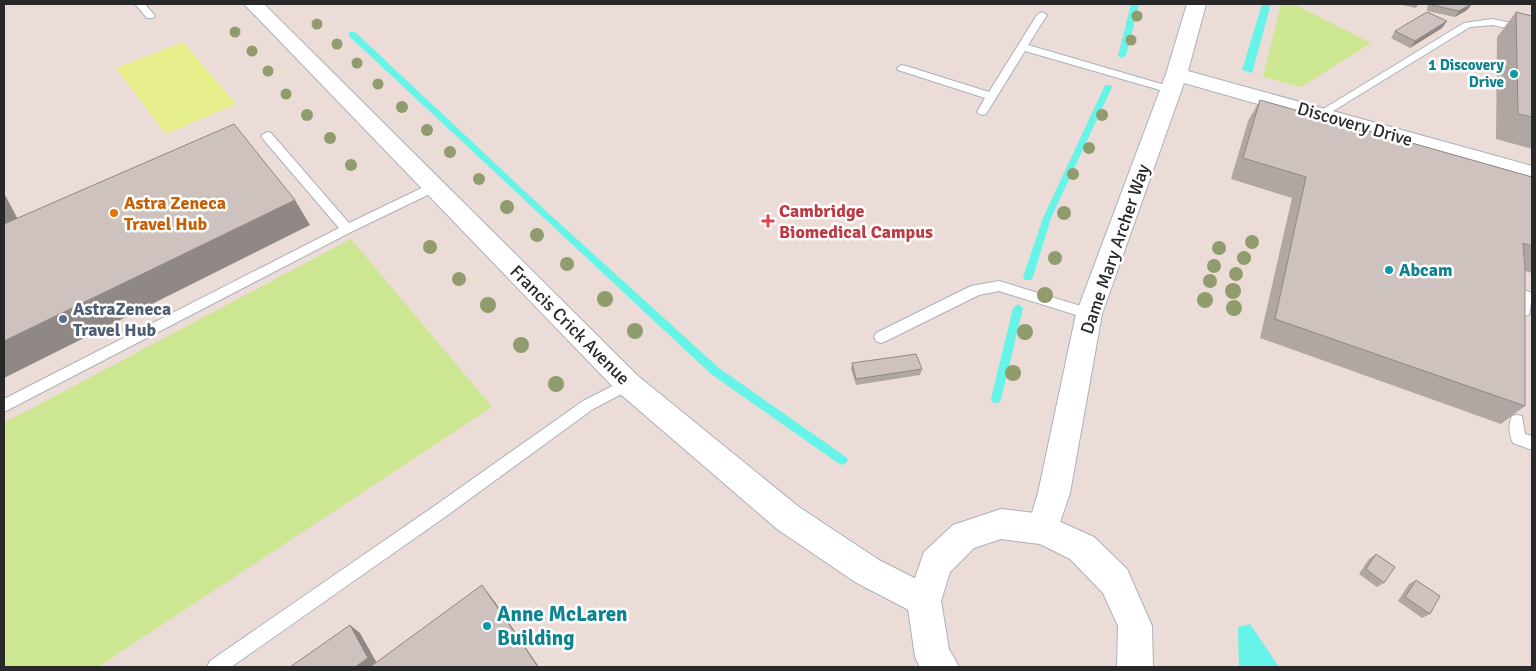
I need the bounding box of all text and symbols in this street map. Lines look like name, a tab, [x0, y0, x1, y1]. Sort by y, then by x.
place label: 1 Discovery Drive	[1428, 56, 1505, 91]
marker: 1 Discovery Drive	[1508, 68, 1520, 80]
street label: Discovery Drive	[1295, 97, 1415, 151]
street label: Dame Mary Archer Way	[1076, 161, 1155, 337]
place label: Astra Zeneca Travel Hub	[124, 192, 226, 235]
place label: Cambridge Biomedical Campus	[779, 200, 933, 243]
marker: Astra Zeneca Travel Hub	[108, 207, 120, 219]
marker: Cambridge Biomedical Campus	[761, 214, 775, 228]
place label: Abcam	[1399, 259, 1452, 281]
street label: Francis Crick Avenue	[506, 261, 634, 389]
marker: Abcam	[1383, 264, 1395, 276]
place label: AstraZeneca Travel Hub	[73, 298, 171, 341]
marker: AstraZeneca Travel Hub	[57, 313, 69, 325]
place label: Anne McLaren Building	[497, 601, 628, 651]
marker: Anne McLaren Building	[481, 620, 493, 632]

